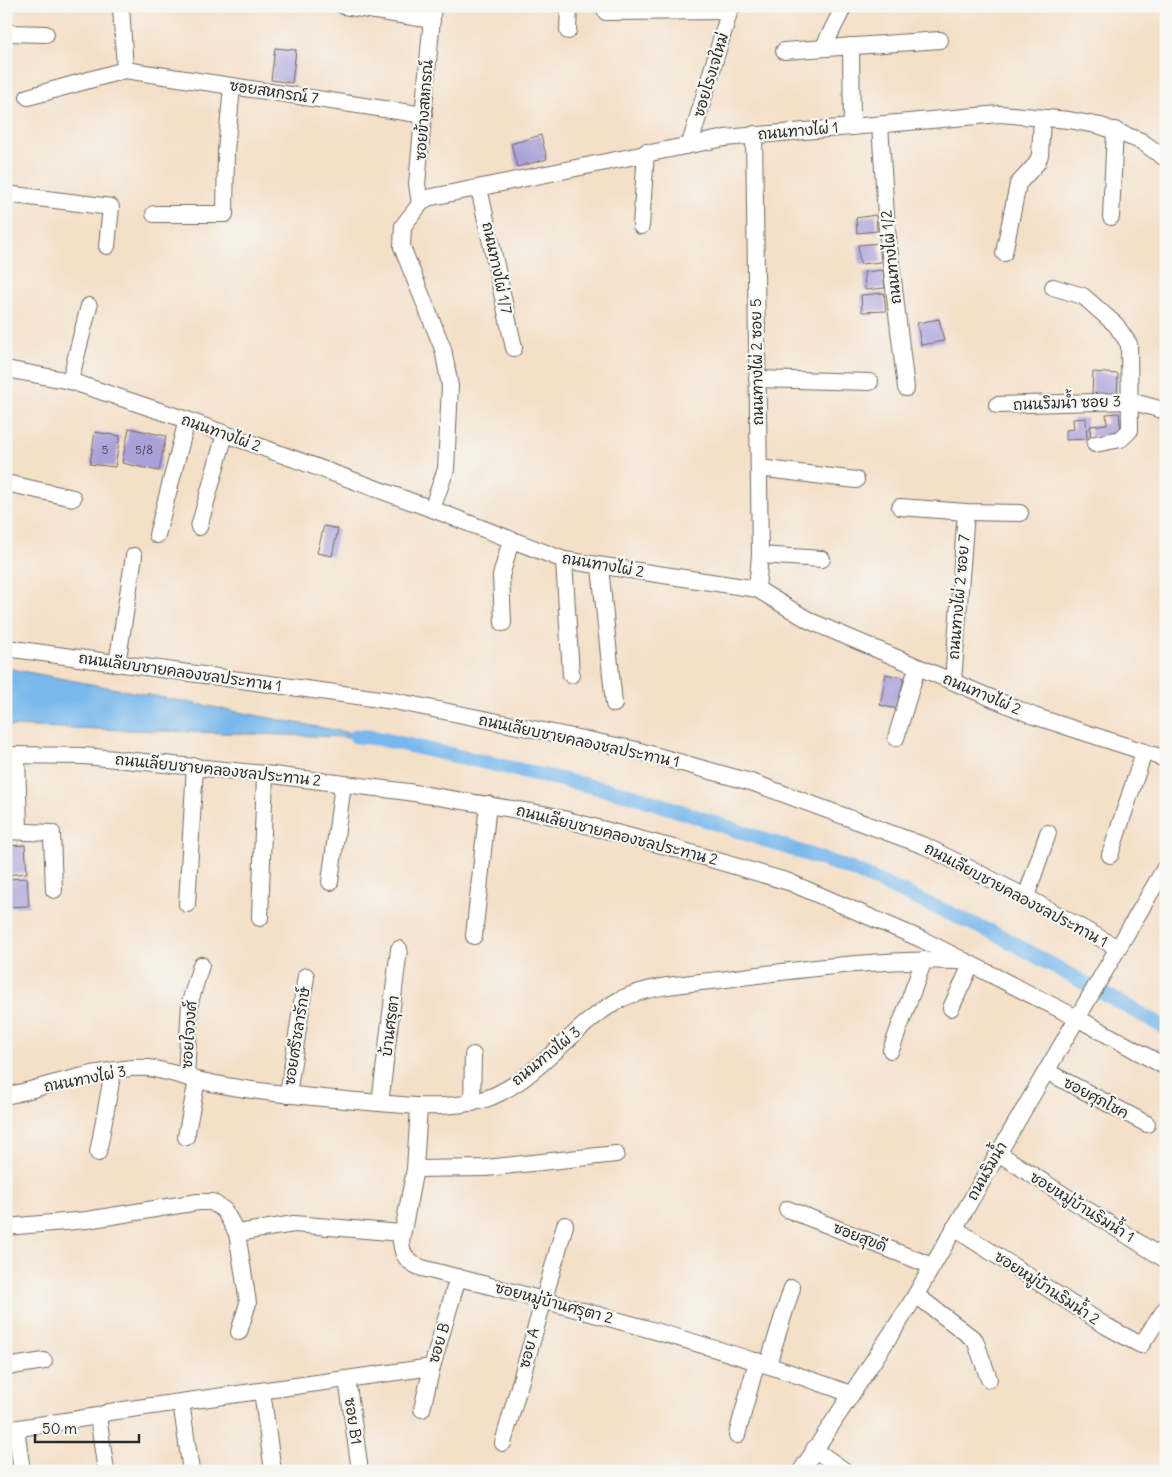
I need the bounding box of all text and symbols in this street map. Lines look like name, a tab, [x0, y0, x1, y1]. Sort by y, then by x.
street label: ซอยโรงเจใหม่	[689, 30, 732, 119]
street label: ซอยข้างสหกรณ์	[411, 59, 437, 161]
street label: ซอยสหกรณ์ 7	[228, 75, 320, 108]
street label: ถนนทางไผ่ 1	[757, 118, 839, 143]
street label: ถนนทางไผ่ 1/2	[876, 209, 905, 305]
street label: ถนนทางไผ่ 1/7	[478, 220, 517, 316]
street label: ถนนทางไผ่ 2 ซอย 5	[746, 298, 767, 426]
street label: ถนนริมน้ำ ซอย 3	[1013, 387, 1121, 414]
street label: ถนนทางไผ่ 2	[179, 409, 263, 456]
house number: 5	[102, 442, 109, 457]
house number: 5/8	[135, 442, 153, 457]
street label: ถนนทางไผ่ 2 ซอย 7	[944, 534, 973, 660]
street label: ถนนทางไผ่ 2	[560, 548, 646, 581]
street label: ถนนเลียบชายคลองชลประทาน 1	[77, 648, 283, 695]
street label: ถนนทางไผ่ 2	[940, 669, 1024, 719]
street label: ถนนเลียบชายคลองชลประทาน 1	[477, 710, 681, 771]
street label: ถนนเลียบชายคลองชลประทาน 2	[114, 749, 322, 790]
street label: ถนนเลียบชายคลองชลประทาน 2	[514, 800, 720, 869]
street label: ถนนเลียบชายคลองชลประทาน 1	[921, 838, 1111, 951]
street label: ซอยศรีชลารักษ์	[279, 984, 314, 1087]
street label: บ้านศรุตา	[376, 994, 405, 1058]
street label: ซอยใจวงศ์	[177, 1000, 200, 1069]
street label: ถนนทางไผ่ 3	[507, 1022, 584, 1089]
street label: ถนนทางไผ่ 3	[42, 1061, 128, 1096]
street label: ซอยศุภโชค	[1059, 1072, 1132, 1124]
street label: ถนนริมน้ำ	[959, 1136, 1011, 1203]
street label: ซอยหมู่บ้านริมน้ำ 1	[1026, 1164, 1140, 1248]
street label: ซอยสุขดี	[830, 1218, 890, 1257]
street label: ซอยหมู่บ้านริมน้ำ 2	[990, 1243, 1106, 1330]
street label: ซอยหมู่บ้านศรุตา 2	[492, 1278, 615, 1329]
street label: ซอย B	[423, 1320, 454, 1365]
street label: ซอย A	[514, 1325, 543, 1370]
street label: ซอย B1	[341, 1396, 366, 1446]
scale bar	[35, 1412, 139, 1444]
text: 50 m	[42, 1419, 77, 1438]

